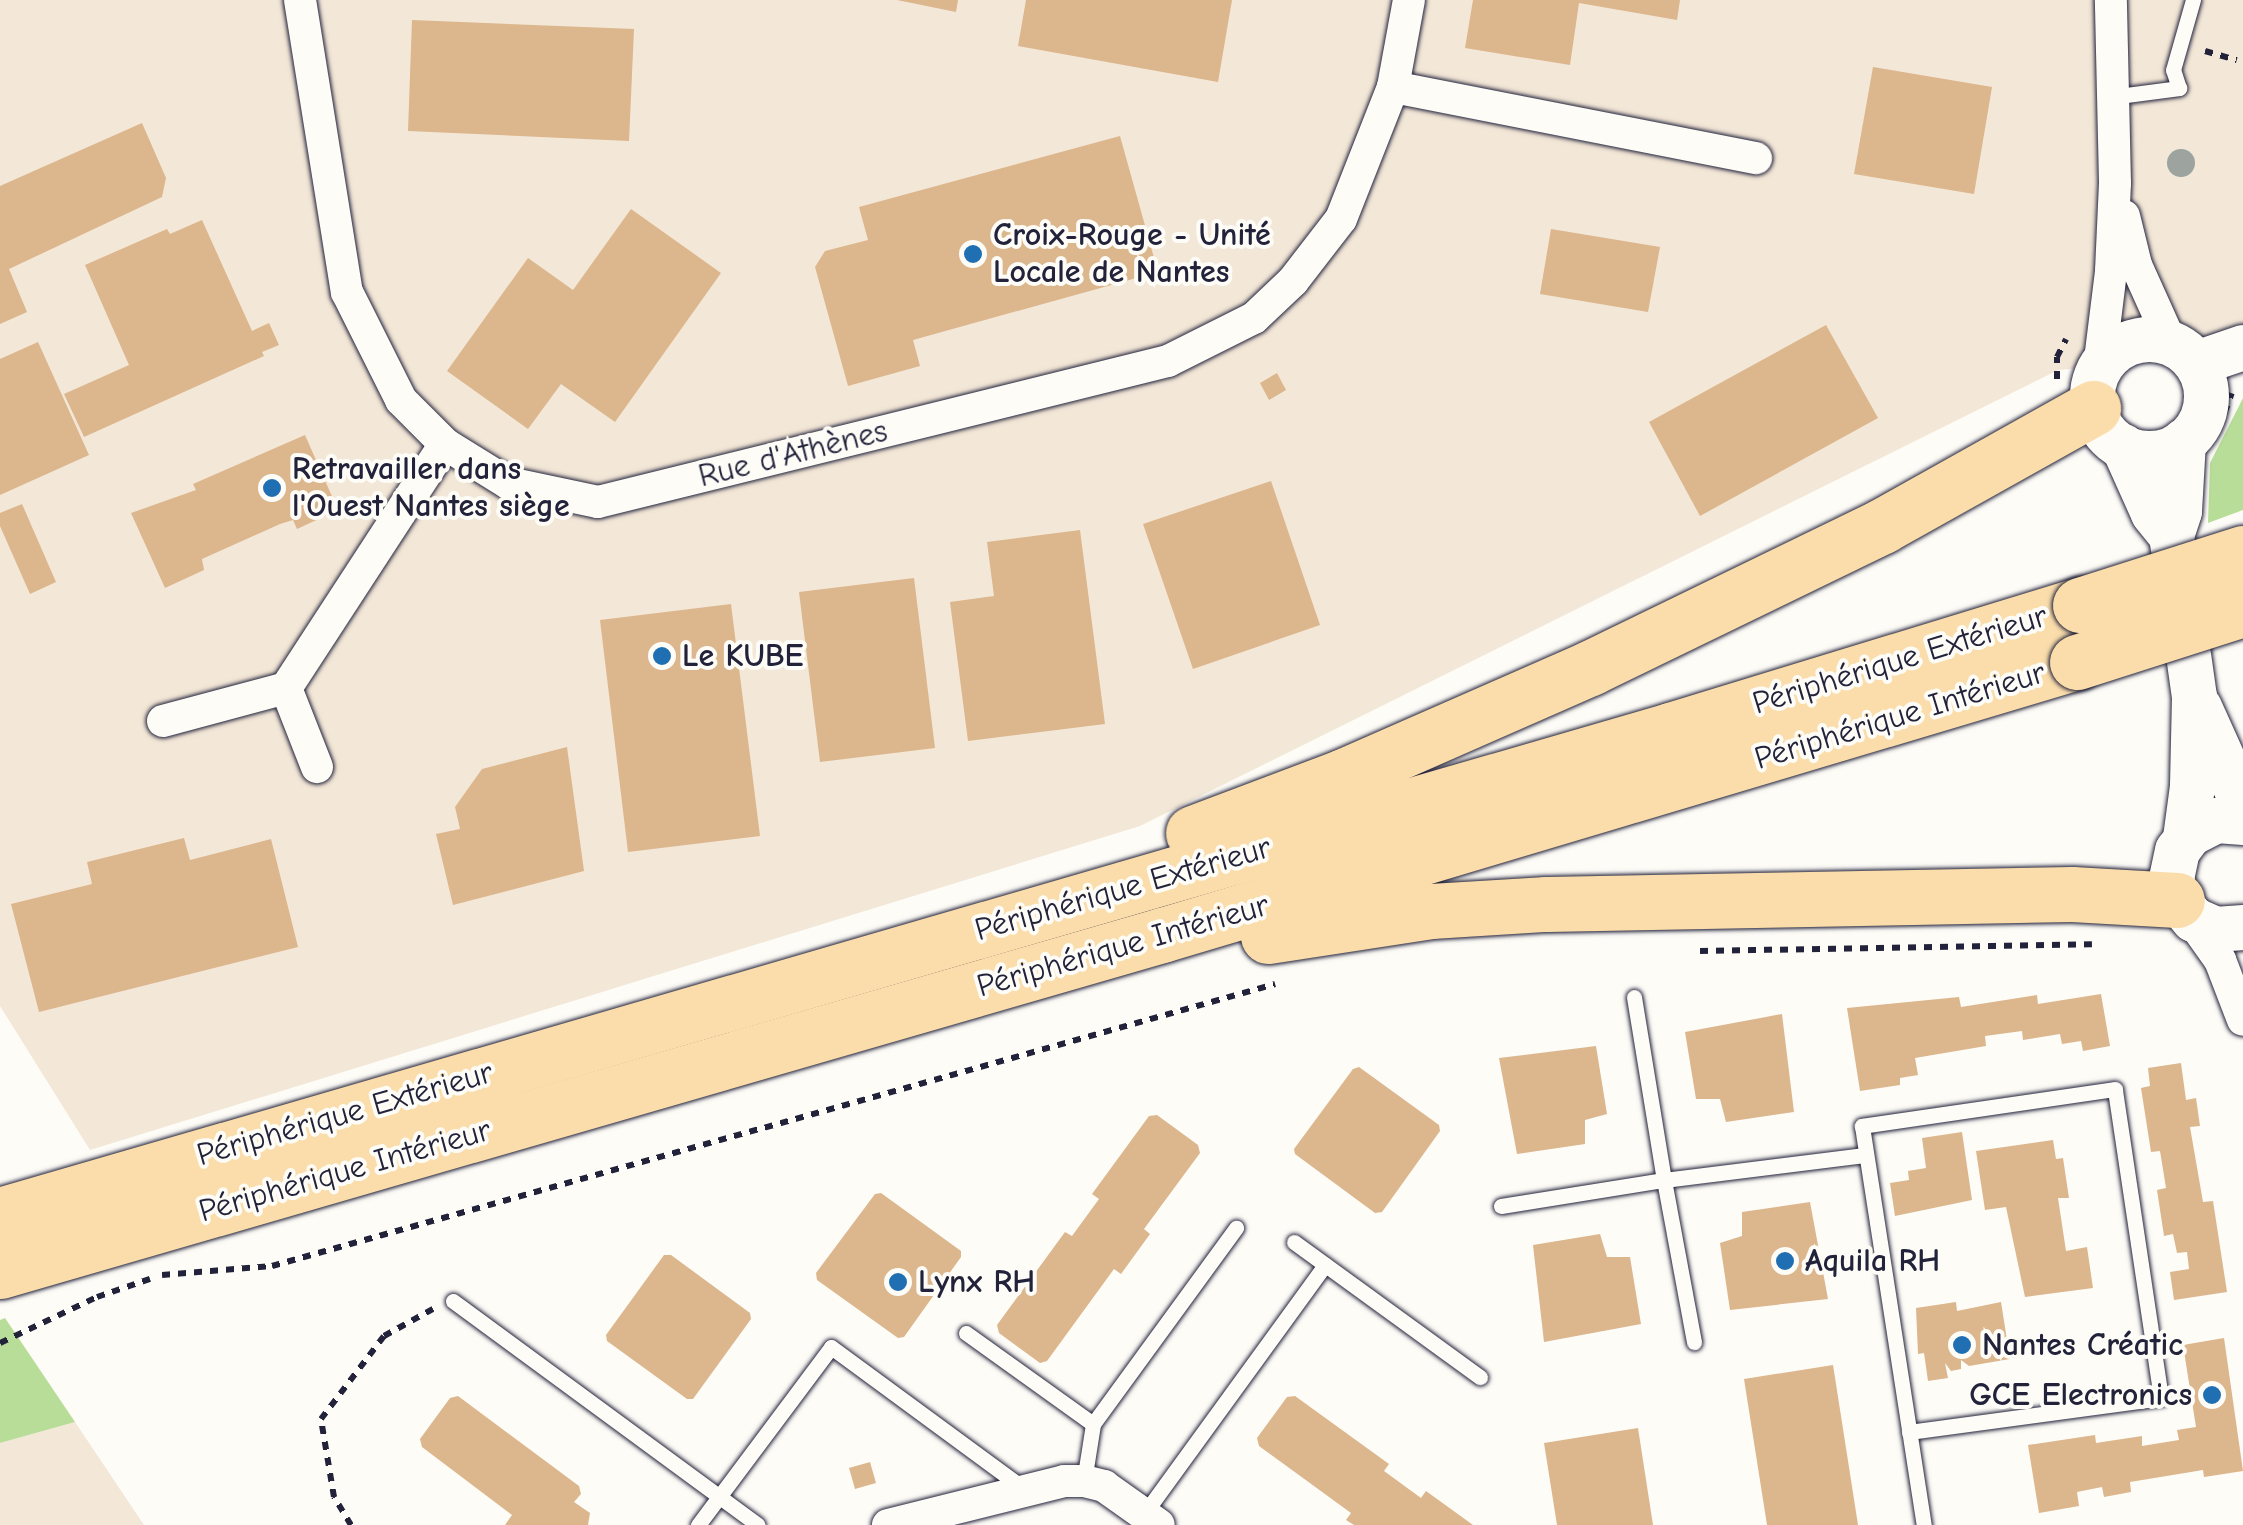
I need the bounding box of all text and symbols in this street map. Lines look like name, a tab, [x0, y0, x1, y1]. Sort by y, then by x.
place label: Croix-Rouge - Unité Locale de Nantes	[993, 217, 1271, 292]
marker: Croix-Rouge - Unité Locale de Nantes	[962, 243, 984, 265]
street label: Rue d'Athènes	[695, 412, 891, 496]
place label: Retravailler dans l'Ouest Nantes siège	[292, 451, 570, 526]
marker: Retravailler dans l'Ouest Nantes siège	[261, 477, 283, 499]
street label: Périphérique Extérieur	[1748, 597, 2052, 723]
place label: Le KUBE	[682, 637, 803, 675]
marker: Le KUBE	[651, 645, 673, 667]
street label: Périphérique Intérieur	[1750, 654, 2050, 778]
street label: Périphérique Extérieur	[971, 828, 1275, 950]
street label: Périphérique Intérieur	[973, 886, 1273, 1006]
street label: Périphérique Extérieur	[193, 1053, 497, 1175]
street label: Périphérique Intérieur	[195, 1111, 495, 1231]
place label: Aquila RH	[1805, 1242, 1940, 1280]
marker: Aquila RH	[1774, 1250, 1796, 1272]
place label: Lynx RH	[918, 1263, 1035, 1301]
marker: Lynx RH	[887, 1271, 909, 1293]
place label: Nantes Créatic	[1982, 1326, 2183, 1364]
marker: Nantes Créatic	[1951, 1334, 1973, 1356]
place label: GCE Electronics	[1969, 1376, 2192, 1414]
marker: GCE Electronics	[2201, 1384, 2223, 1406]

